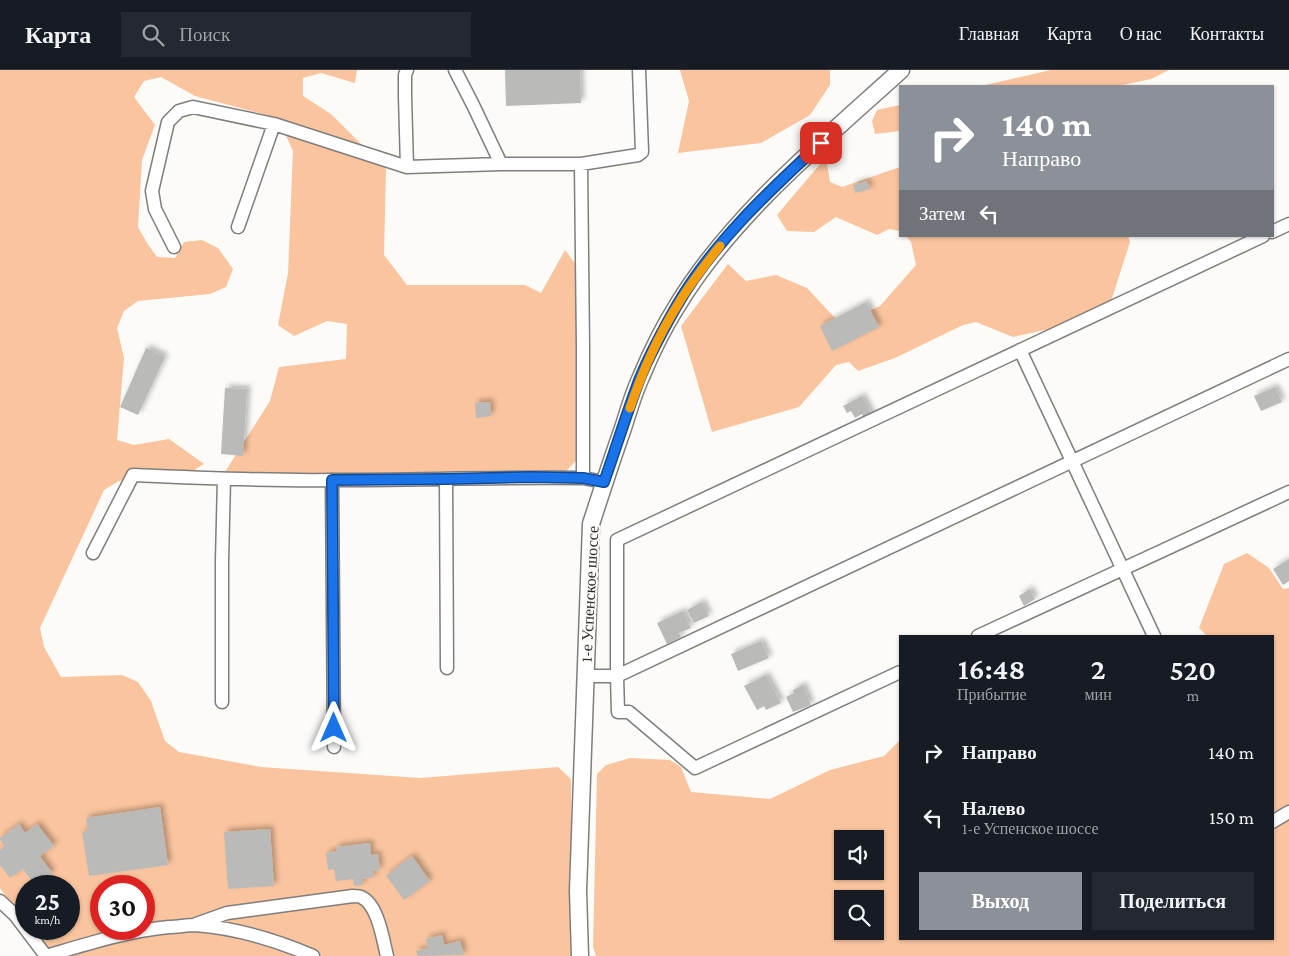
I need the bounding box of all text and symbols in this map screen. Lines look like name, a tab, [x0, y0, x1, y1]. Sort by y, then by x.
search box	[121, 12, 471, 57]
text: Карта	[25, 21, 91, 48]
icon: search	[139, 21, 167, 49]
text: Поиск	[179, 24, 230, 45]
text: Главная	[959, 24, 1019, 44]
text: Карта	[1047, 24, 1092, 44]
text: О нас	[1120, 24, 1162, 44]
text: Контакты	[1190, 24, 1264, 44]
icon: right	[919, 105, 984, 170]
text: 140 m	[1002, 105, 1092, 144]
pin	[800, 122, 842, 164]
icon: arrive	[807, 129, 835, 157]
text: Направо	[1002, 146, 1081, 171]
icon: left	[975, 200, 1003, 228]
text: Затем	[919, 203, 965, 224]
street label: 1-е Успенское шоссе	[577, 525, 602, 663]
text: 16:48	[958, 652, 1025, 685]
text: 2	[1091, 652, 1106, 685]
text: 520	[1170, 653, 1216, 686]
text: Прибытие	[957, 686, 1027, 703]
text: мин	[1084, 686, 1112, 703]
text: m	[1186, 687, 1199, 704]
position arrow	[307, 701, 359, 753]
icon: right	[919, 739, 947, 767]
text: Направо	[962, 742, 1037, 763]
text: 140 m	[1208, 742, 1254, 763]
text: Налево	[962, 798, 1025, 819]
icon: left	[919, 804, 947, 832]
text: 150 m	[1209, 807, 1254, 828]
text: 1-е Успенское шоссе	[962, 820, 1099, 837]
map controls	[834, 830, 884, 940]
button: sound	[834, 830, 884, 880]
button: Выход	[919, 872, 1082, 930]
button: Поделиться	[1092, 872, 1254, 930]
speed limit sign: 30	[90, 875, 155, 940]
text: 25	[35, 888, 60, 915]
button: search	[834, 890, 884, 940]
text: km/h	[35, 913, 60, 927]

